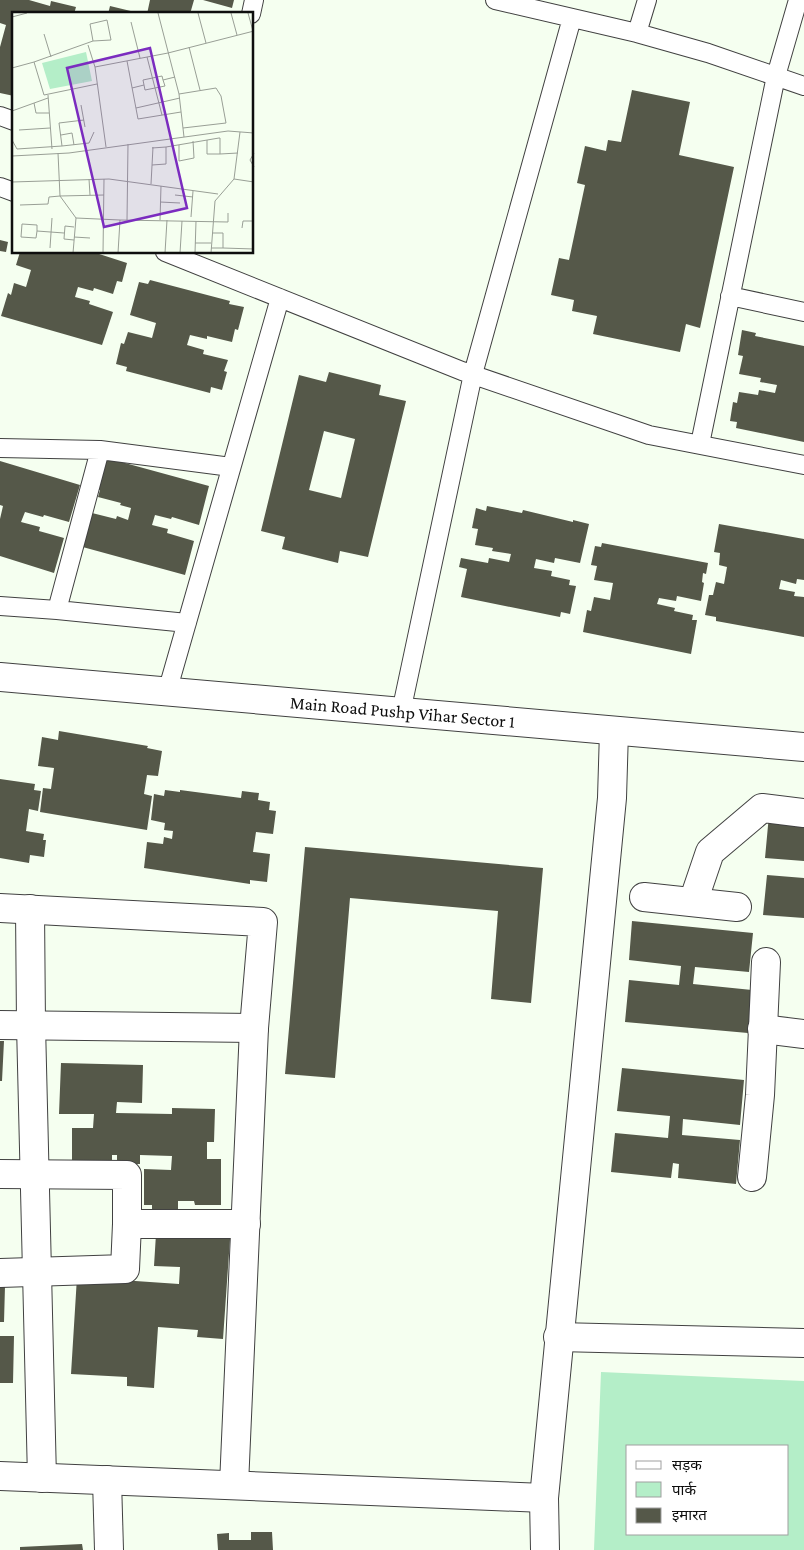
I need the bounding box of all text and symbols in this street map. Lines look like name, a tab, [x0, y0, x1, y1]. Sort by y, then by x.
inset map	[12, 12, 254, 254]
street label: Main Road Pushp Vihar Sector 1	[289, 692, 516, 732]
legend	[626, 1445, 789, 1535]
text: सड़क	[672, 1457, 702, 1473]
text: पार्क	[672, 1481, 696, 1498]
text: इमारत	[672, 1507, 707, 1523]

